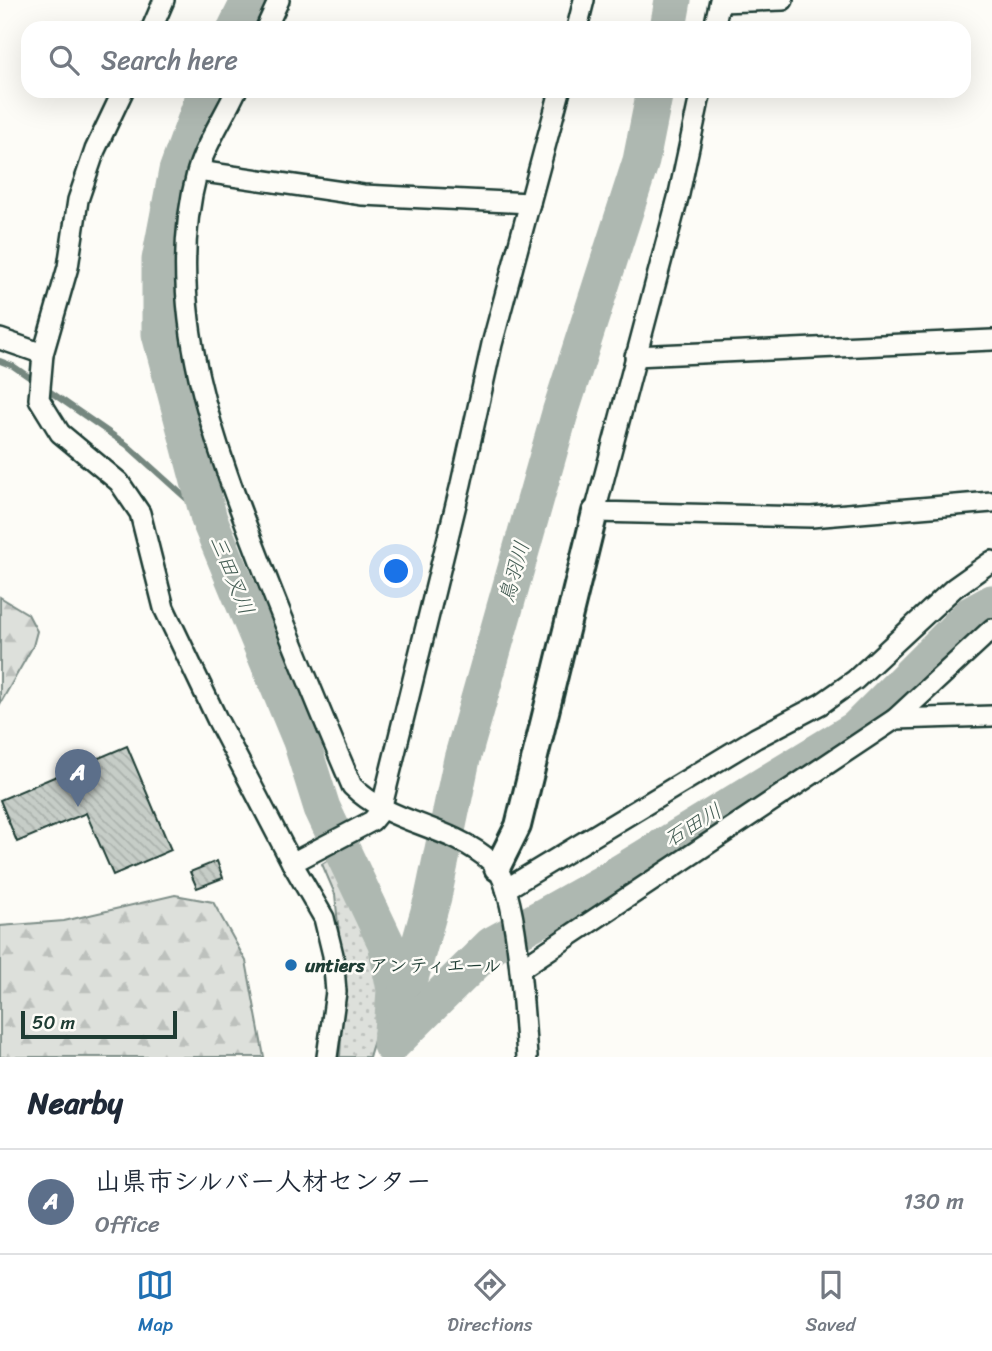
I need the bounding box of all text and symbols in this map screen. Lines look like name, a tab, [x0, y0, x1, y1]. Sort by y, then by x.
search box	[21, 21, 971, 98]
text: Search here	[101, 37, 238, 83]
icon: search	[45, 41, 83, 79]
water label: 三田叉川	[199, 529, 265, 621]
water label: 鳥羽川	[487, 536, 541, 608]
your location	[379, 554, 413, 588]
pin: A	[55, 749, 101, 807]
water label: 石田川	[656, 792, 730, 858]
place label: untiers アンティエール	[305, 949, 502, 982]
marker: untiers アンティエール	[283, 957, 299, 973]
text: 50 m	[32, 1006, 75, 1039]
scale bar	[21, 1008, 177, 1040]
text: Nearby	[28, 1076, 123, 1130]
text: 山県市シルバー人材センター	[95, 1158, 431, 1204]
text: A	[43, 1181, 59, 1222]
text: 130 m	[903, 1181, 964, 1222]
text: Office	[95, 1204, 160, 1245]
tab: Map	[136, 1266, 174, 1341]
tab: Directions	[447, 1266, 533, 1341]
tab: Saved	[805, 1266, 856, 1341]

